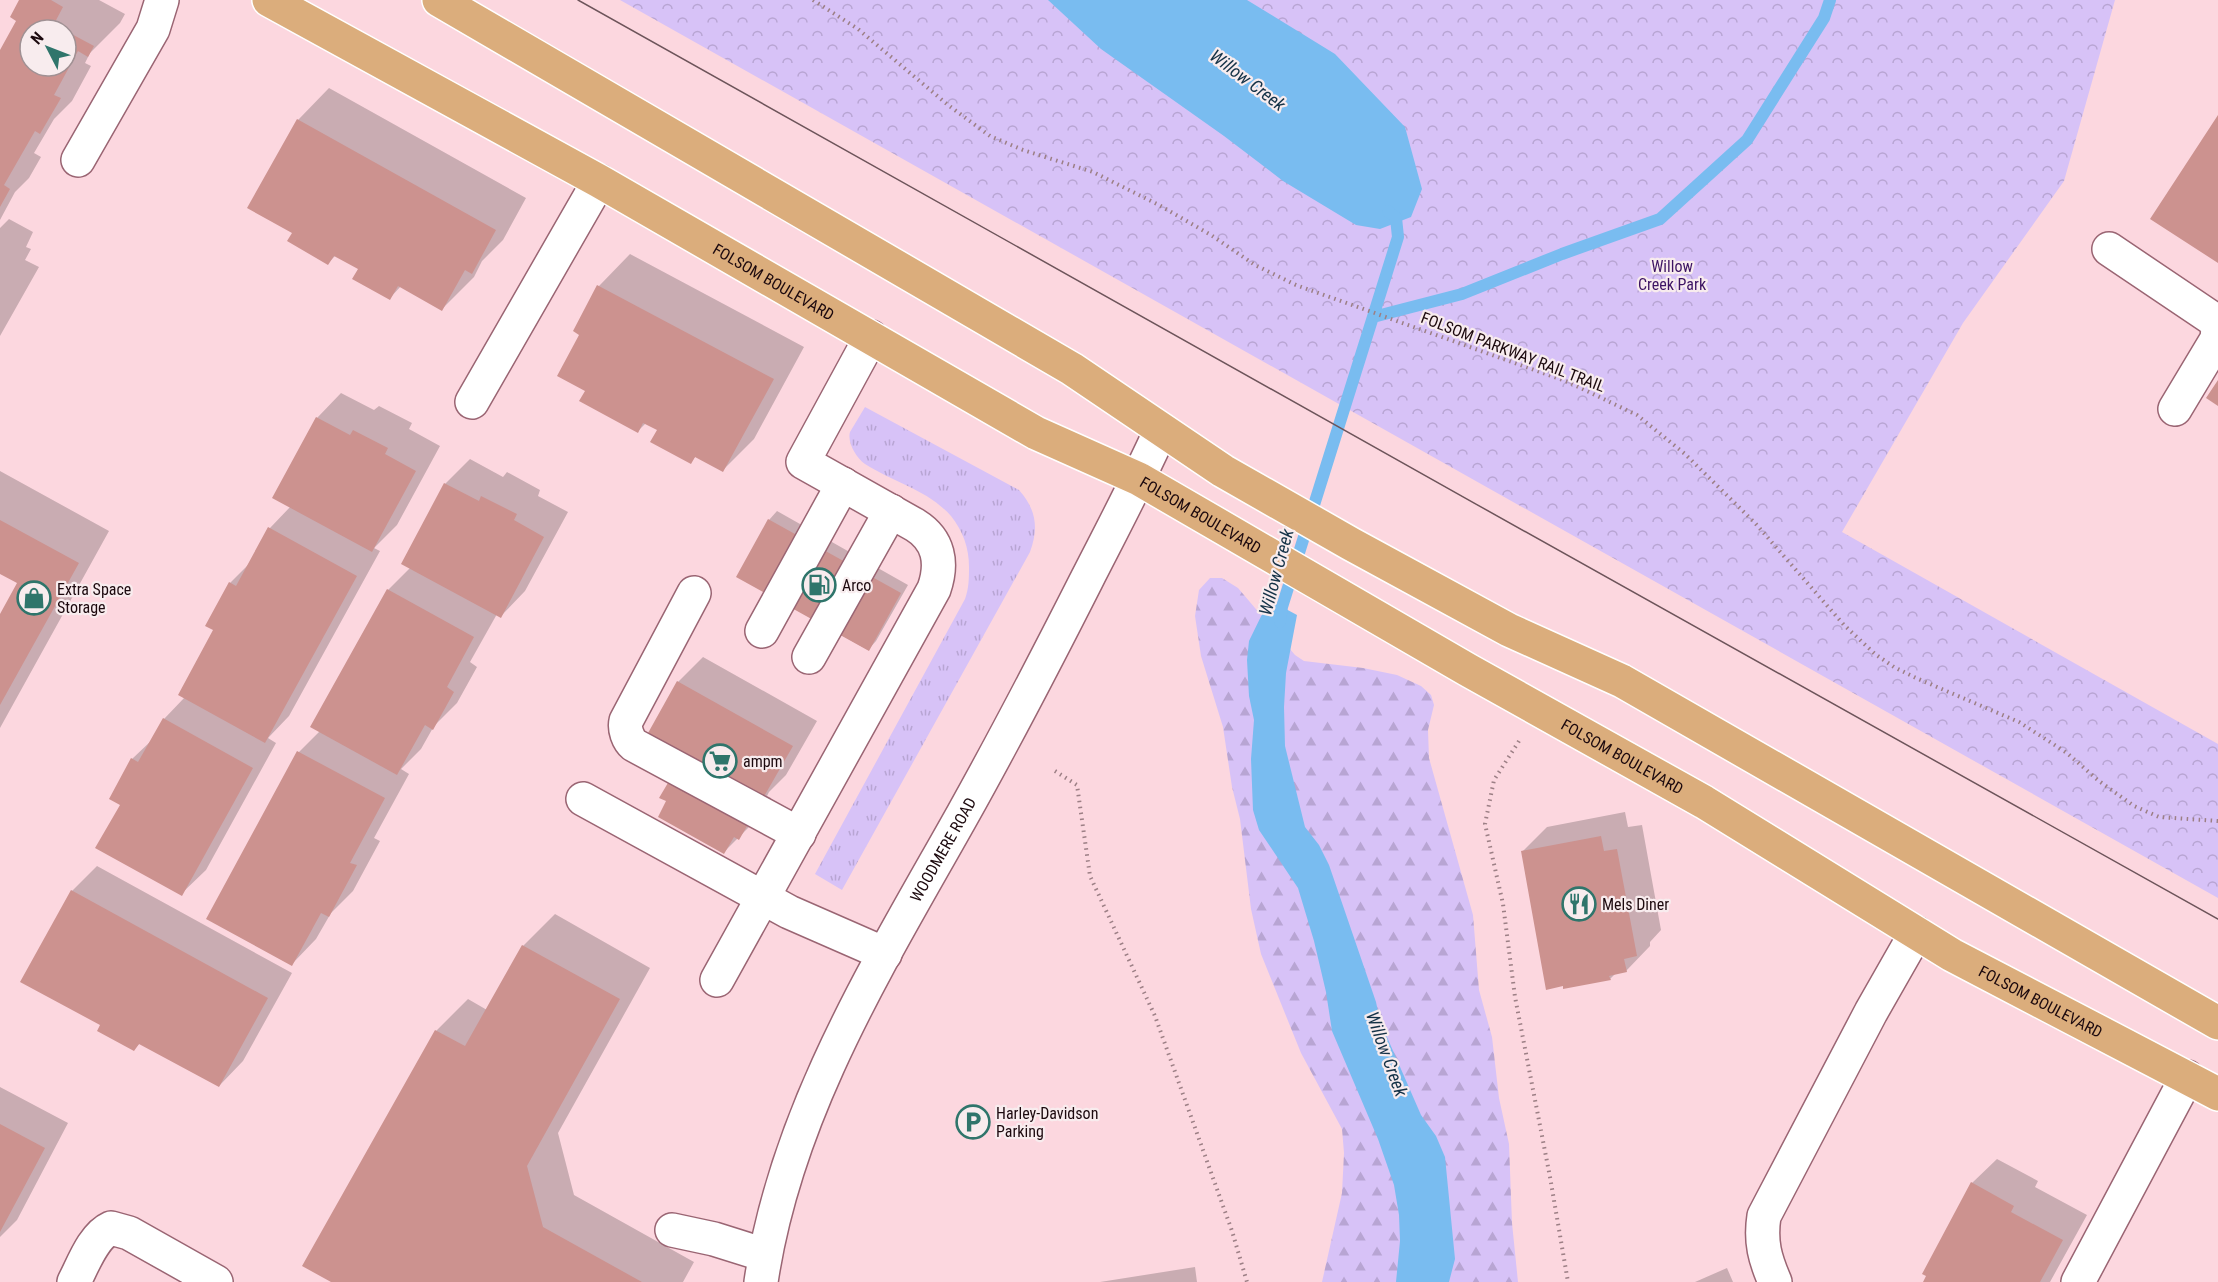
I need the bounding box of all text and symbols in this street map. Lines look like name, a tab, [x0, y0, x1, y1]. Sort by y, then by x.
north arrow	[18, 18, 78, 78]
text: N	[27, 28, 48, 48]
water label: Willow Creek	[1206, 45, 1291, 116]
street label: FOLSOM BOULEVARD	[710, 239, 838, 324]
park label: Willow Creek Park	[1638, 257, 1707, 294]
street label: FOLSOM PARKWAY RAIL TRAIL	[1418, 308, 1608, 396]
street label: FOLSOM BOULEVARD	[1137, 472, 1265, 557]
water label: Willow Creek	[1254, 525, 1298, 618]
fuel station icon: Arco	[801, 567, 837, 603]
place label: Arco	[842, 576, 871, 595]
shop icon: Extra Space Storage	[16, 580, 52, 616]
place label: Extra Space Storage	[57, 580, 131, 617]
street label: FOLSOM BOULEVARD	[1558, 715, 1687, 798]
supermarket icon: ampm	[702, 743, 738, 779]
place label: ampm	[743, 752, 783, 771]
street label: WOODMERE ROAD	[906, 794, 980, 905]
restaurant icon: Mels Diner	[1561, 886, 1597, 922]
place label: Mels Diner	[1602, 895, 1669, 914]
street label: FOLSOM BOULEVARD	[1976, 961, 2106, 1041]
water label: Willow Creek	[1362, 1009, 1412, 1100]
parking icon: Harley-Davidson Parking	[955, 1104, 991, 1140]
place label: Harley-Davidson Parking	[996, 1104, 1098, 1141]

